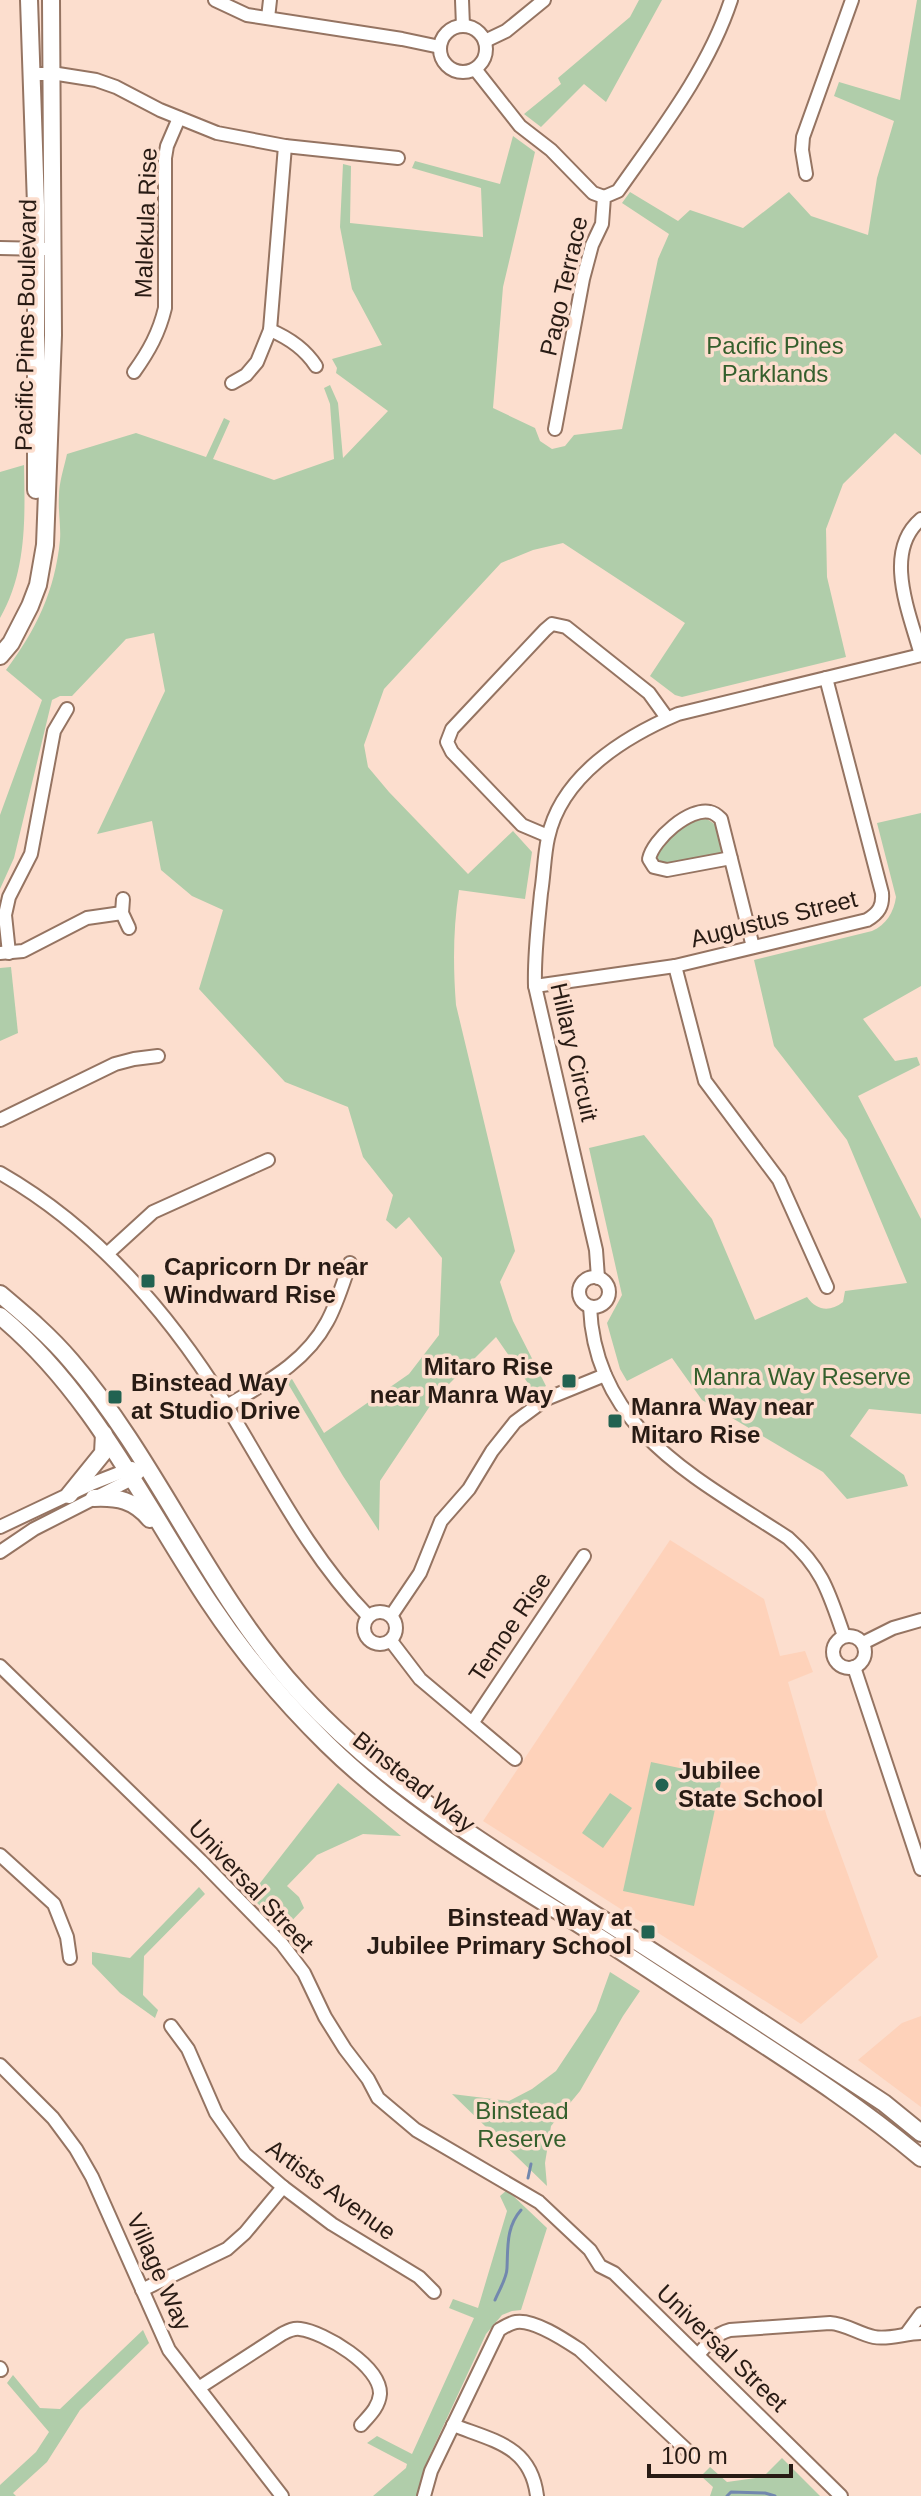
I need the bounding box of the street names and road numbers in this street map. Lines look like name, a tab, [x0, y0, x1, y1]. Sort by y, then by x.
street label: Malekula Rise	[129, 147, 162, 299]
street label: Pacific Pines Boulevard	[10, 199, 41, 451]
street label: Pago Terrace	[534, 214, 593, 358]
street label: Augustus Street	[688, 885, 860, 952]
street label: Hillary Circuit	[545, 980, 604, 1124]
street label: Temoe Rise	[463, 1567, 556, 1687]
street label: Binstead Way	[348, 1726, 481, 1838]
street label: Universal Street	[183, 1814, 320, 1958]
street label: Artists Avenue	[261, 2134, 401, 2245]
street label: Village Way	[122, 2209, 197, 2335]
street label: Universal Street	[652, 2279, 793, 2417]

